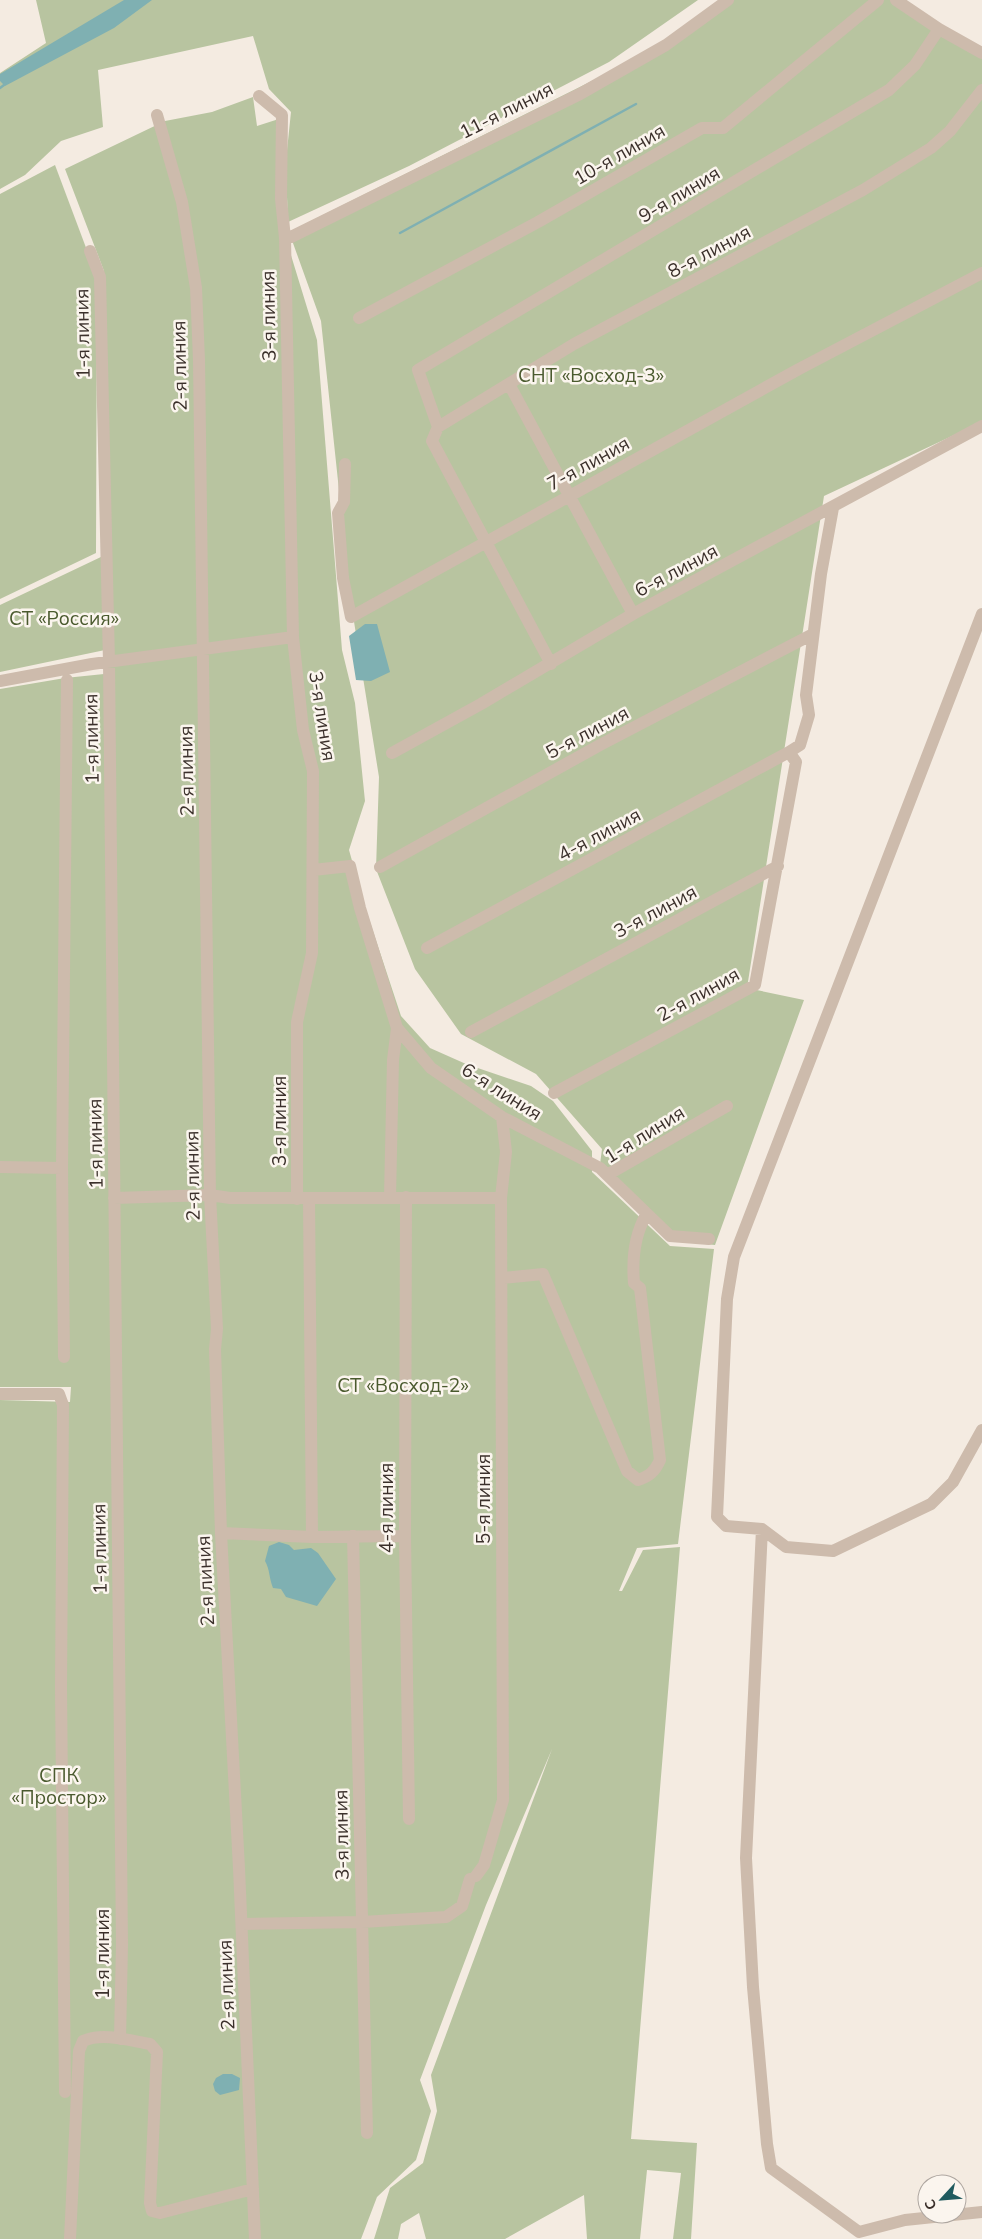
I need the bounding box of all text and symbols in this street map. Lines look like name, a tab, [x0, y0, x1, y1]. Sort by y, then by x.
street label: 11-я линия	[455, 76, 557, 144]
street label: 10-я линия	[569, 118, 669, 190]
street label: 9-я линия	[634, 160, 724, 228]
street label: 8-я линия	[663, 219, 755, 283]
street label: 3-я линия	[255, 271, 281, 361]
street label: 1-я линия	[69, 289, 95, 379]
street label: 2-я линия	[166, 321, 192, 411]
park label: СНТ «Восход-3»	[518, 363, 664, 387]
street label: 7-я линия	[543, 431, 633, 495]
street label: 6-я линия	[630, 538, 722, 602]
park label: СТ «Россия»	[9, 606, 119, 630]
street label: 3-я линия	[304, 669, 342, 763]
street label: 1-я линия	[78, 694, 104, 784]
street label: 5-я линия	[541, 700, 633, 764]
street label: 2-я линия	[173, 726, 199, 816]
street label: 4-я линия	[553, 802, 645, 866]
street label: 3-я линия	[609, 879, 701, 943]
street label: 2-я линия	[653, 962, 743, 1026]
street label: 6-я линия	[457, 1057, 547, 1125]
street label: 3-я линия	[267, 1076, 291, 1166]
street label: 1-я линия	[82, 1099, 108, 1189]
street label: 1-я линия	[599, 1100, 689, 1168]
street label: 2-я линия	[179, 1131, 205, 1221]
park label: СТ «Восход-2»	[337, 1373, 469, 1397]
street label: 5-я линия	[471, 1454, 495, 1544]
street label: 4-я линия	[374, 1463, 398, 1553]
street label: 1-я линия	[86, 1504, 112, 1594]
street label: 2-я линия	[191, 1535, 219, 1627]
park label: СПК «Простор»	[11, 1763, 107, 1809]
street label: 3-я линия	[328, 1790, 354, 1880]
street label: 1-я линия	[90, 1909, 114, 1999]
street label: 2-я линия	[212, 1939, 240, 2031]
north arrow	[917, 2174, 967, 2224]
text: С	[920, 2196, 941, 2213]

